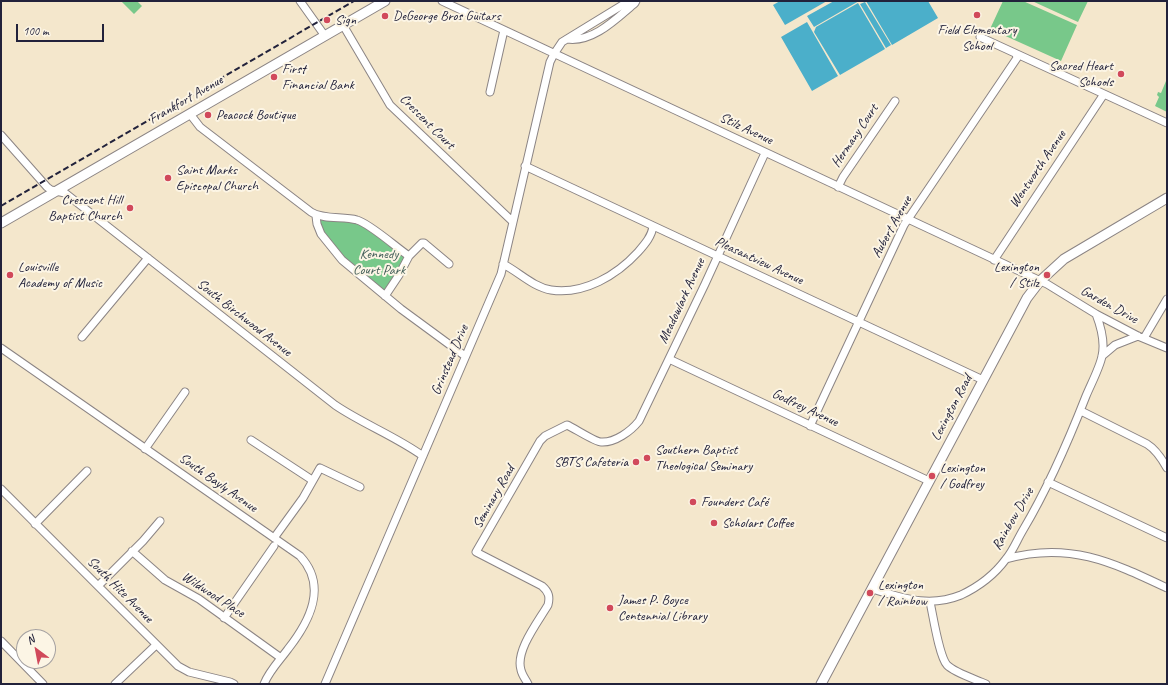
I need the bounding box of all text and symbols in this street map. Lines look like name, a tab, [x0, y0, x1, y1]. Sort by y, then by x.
place label: DeGeorge Bros Guitars	[393, 8, 500, 24]
marker: Field Elementary School	[972, 10, 982, 20]
marker: DeGeorge Bros Guitars	[380, 11, 390, 21]
place label: Sign	[335, 12, 356, 28]
marker: Sign	[322, 15, 332, 25]
scale bar	[18, 16, 106, 42]
place label: Field Elementary School	[938, 22, 1016, 54]
text: 100 m	[23, 23, 49, 39]
place label: Sacred Heart Schools	[1049, 58, 1113, 90]
place label: First Financial Bank	[282, 61, 354, 94]
marker: Sacred Heart Schools	[1116, 69, 1126, 79]
street label: Frankfort Avenue	[146, 72, 226, 128]
marker: First Financial Bank	[269, 72, 279, 82]
street label: Crescent Court	[396, 91, 458, 153]
street label: Hermany Court	[828, 101, 882, 171]
place label: Peacock Boutique	[216, 107, 295, 123]
street label: Stilz Avenue	[717, 109, 775, 149]
marker: Peacock Boutique	[203, 110, 213, 120]
street label: Wentworth Avenue	[1006, 127, 1070, 211]
place label: Saint Marks Episcopal Church	[176, 162, 258, 194]
marker: Saint Marks Episcopal Church	[163, 173, 173, 183]
place label: Crescent Hill Baptist Church	[48, 192, 122, 224]
street label: Aubert Avenue	[868, 193, 916, 261]
marker: Crescent Hill Baptist Church	[125, 203, 135, 213]
street label: Pleasantview Avenue	[712, 233, 806, 289]
park label: Kennedy Court Park	[353, 246, 405, 278]
street label: Meadowlark Avenue	[655, 256, 709, 346]
place label: Louisville Academy of Music	[18, 259, 102, 292]
place label: Lexington / Stilz	[994, 259, 1039, 292]
marker: Louisville Academy of Music	[5, 270, 15, 280]
marker: Lexington / Stilz	[1042, 270, 1052, 280]
street label: South Birchwood Avenue	[193, 276, 295, 360]
street label: Garden Drive	[1077, 282, 1141, 328]
street label: Grinstead Drive	[428, 322, 472, 398]
street label: Lexington Road	[928, 372, 976, 444]
street label: Godfrey Avenue	[769, 385, 841, 431]
place label: Southern Baptist Theological Seminary	[655, 442, 752, 474]
street label: South Bayly Avenue	[176, 450, 260, 516]
marker: Southern Baptist Theological Seminary	[642, 453, 652, 463]
place label: SBTS Cafeteria	[554, 454, 628, 470]
marker: SBTS Cafeteria	[631, 457, 641, 467]
place label: Lexington / Godfrey	[940, 460, 985, 492]
street label: Seminary Road	[469, 462, 519, 532]
marker: Lexington / Godfrey	[927, 471, 937, 481]
street label: Rainbow Drive	[988, 485, 1038, 553]
place label: Founders Café	[701, 494, 768, 510]
marker: Founders Café	[688, 497, 698, 507]
place label: Scholars Coffee	[722, 515, 794, 531]
marker: Scholars Coffee	[709, 518, 719, 528]
street label: South Hite Avenue	[83, 553, 157, 627]
street label: Wildwood Place	[178, 568, 248, 622]
place label: Lexington / Rainbow	[878, 577, 927, 610]
marker: Lexington / Rainbow	[865, 588, 875, 598]
place label: James P. Boyce Centennial Library	[618, 592, 707, 624]
marker: James P. Boyce Centennial Library	[605, 603, 615, 613]
north arrow	[16, 629, 56, 669]
text: N	[24, 632, 37, 647]

